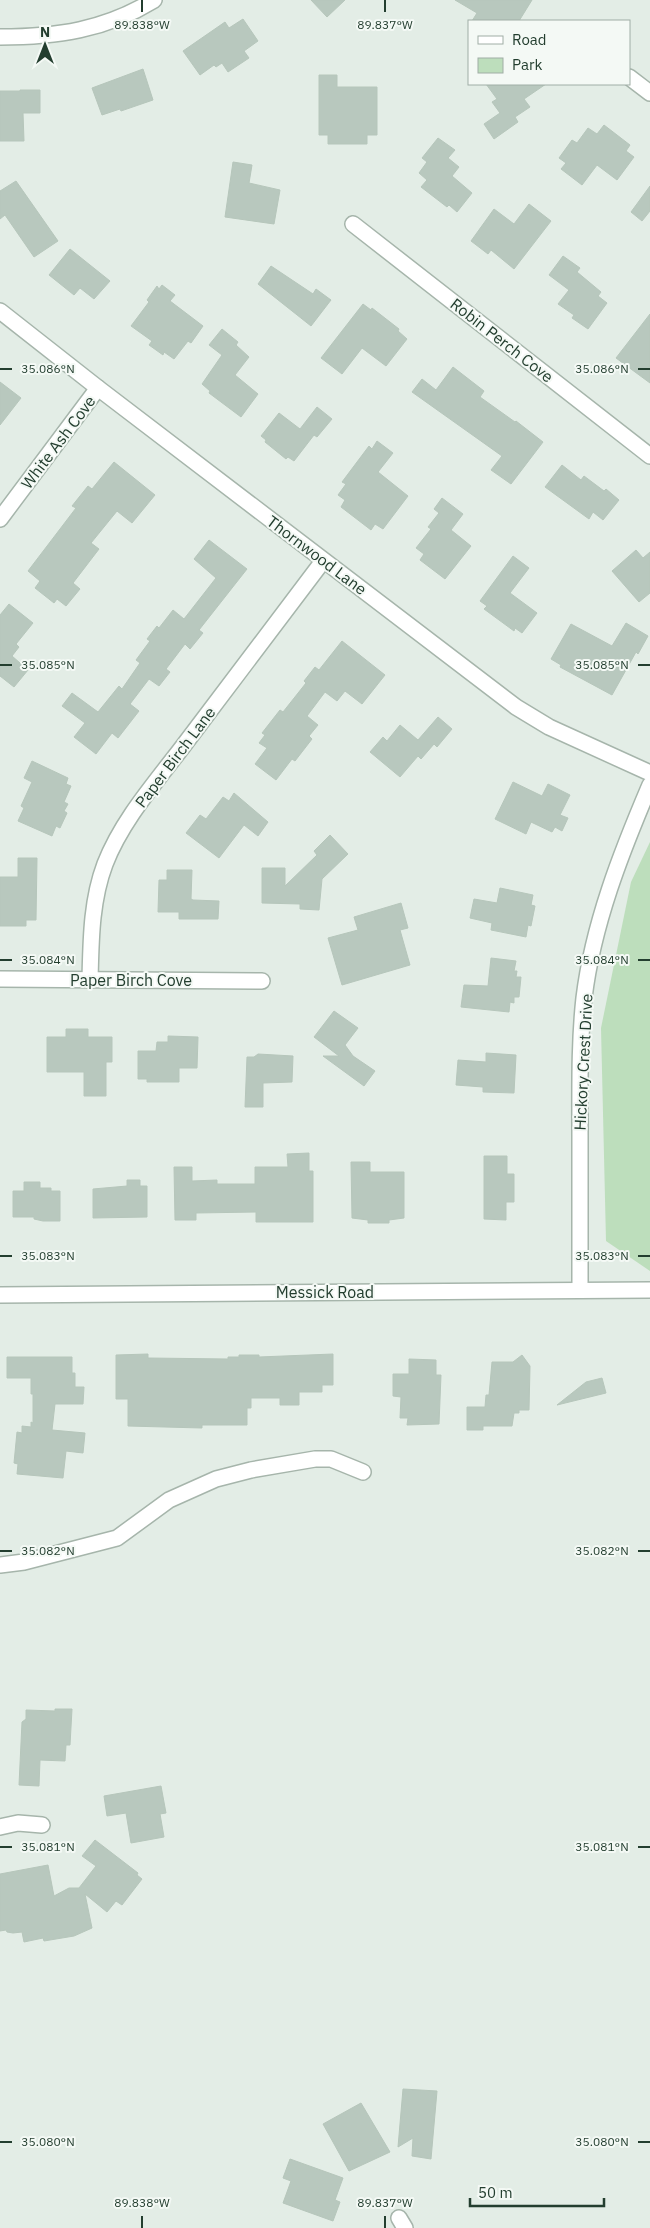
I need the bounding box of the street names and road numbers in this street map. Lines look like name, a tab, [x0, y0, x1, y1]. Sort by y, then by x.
street label: Robin Perch Cove	[446, 294, 558, 387]
street label: White Ash Cove	[16, 391, 100, 493]
street label: Thornwood Lane	[263, 511, 371, 599]
street label: Paper Birch Lane	[130, 702, 220, 811]
street label: Paper Birch Cove	[70, 970, 192, 990]
street label: Hickory Crest Drive	[569, 993, 597, 1131]
street label: Messick Road	[276, 1282, 374, 1302]

